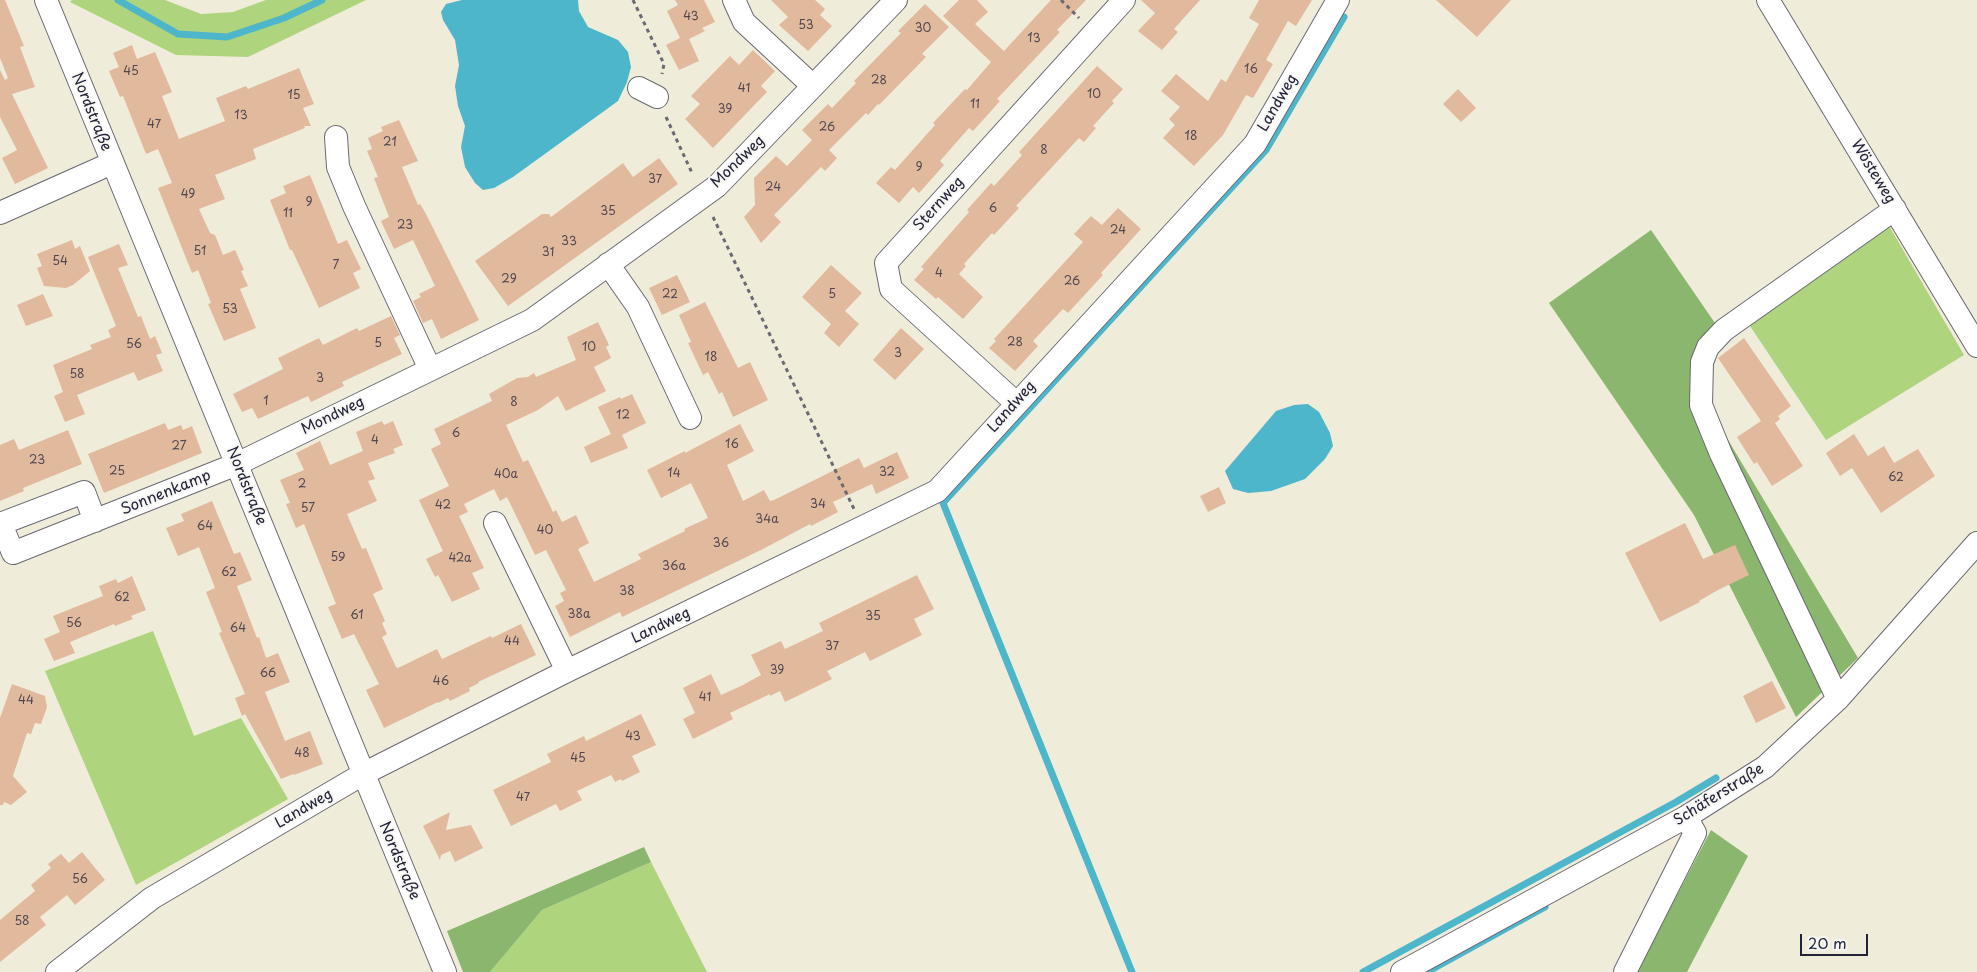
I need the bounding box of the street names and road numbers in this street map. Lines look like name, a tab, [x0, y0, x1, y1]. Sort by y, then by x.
street label: Nordstraße	[67, 70, 115, 154]
street label: Landweg	[1254, 71, 1302, 135]
street label: Mondweg	[707, 132, 769, 192]
street label: Wösteweg	[1847, 137, 1899, 207]
street label: Sternweg	[910, 173, 968, 235]
street label: Landweg	[984, 377, 1040, 437]
street label: Mondweg	[298, 393, 368, 439]
street label: Nordstraße	[222, 444, 270, 528]
street label: Sonnenkamp	[118, 467, 214, 519]
street label: Landweg	[629, 604, 693, 648]
street label: Schäferstraße	[1671, 760, 1767, 830]
street label: Landweg	[272, 785, 336, 833]
street label: Nordstraße	[374, 819, 424, 903]

